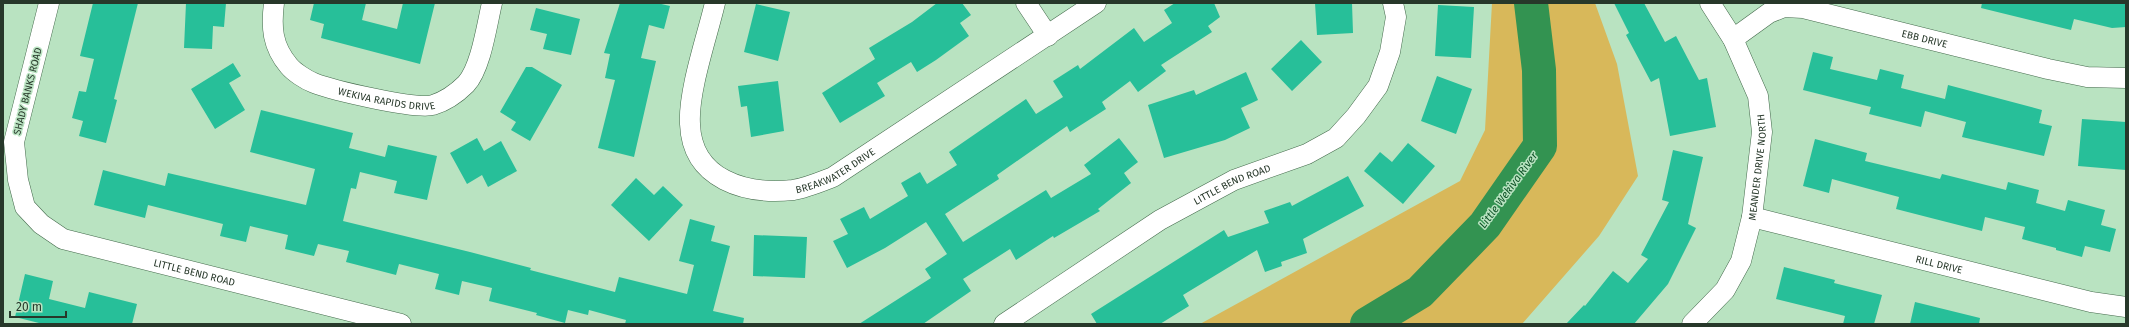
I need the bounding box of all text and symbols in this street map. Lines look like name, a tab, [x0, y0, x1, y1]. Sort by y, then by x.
street label: EBB DRIVE	[1900, 28, 1949, 51]
street label: SHADY BANKS ROAD	[11, 46, 45, 136]
street label: WEKIVA RAPIDS DRIVE	[337, 85, 436, 113]
street label: MEANDER DRIVE NORTH	[1747, 113, 1769, 221]
street label: BREAKWATER DRIVE	[795, 146, 878, 196]
water label: Little Wekiva River	[1476, 149, 1541, 231]
street label: LITTLE BEND ROAD	[1192, 162, 1272, 208]
street label: RILL DRIVE	[1914, 253, 1964, 277]
street label: LITTLE BEND ROAD	[152, 257, 236, 289]
scale bar	[10, 293, 66, 319]
text: 20 m	[16, 300, 42, 314]

